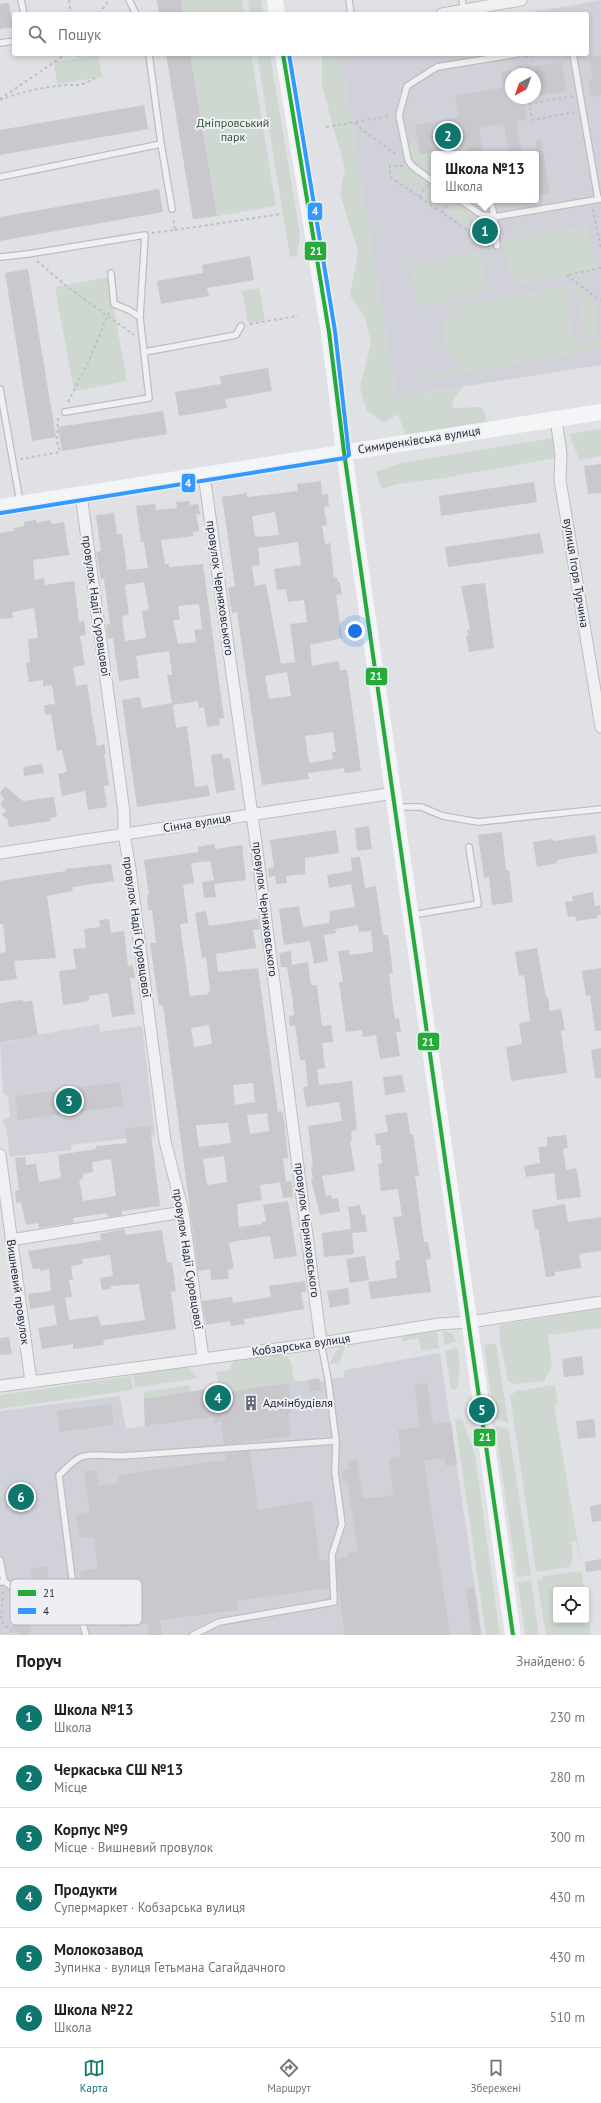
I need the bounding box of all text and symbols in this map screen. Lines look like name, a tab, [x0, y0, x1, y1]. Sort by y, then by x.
search box	[12, 12, 589, 56]
icon: search	[26, 23, 48, 45]
text: Пошук	[58, 25, 101, 44]
north arrow	[505, 68, 541, 104]
park label: Дніпровський парк	[197, 115, 269, 144]
pin: 2	[435, 121, 461, 151]
popup	[431, 151, 539, 203]
text: Школа №13	[445, 159, 525, 178]
text: Школа	[445, 178, 483, 195]
line badge: 4	[307, 202, 323, 221]
text: 4	[312, 204, 319, 218]
pin: 1	[472, 216, 498, 246]
line badge: 21	[304, 241, 327, 261]
text: 21	[310, 244, 322, 258]
street label: Симиренківська вулиця	[357, 422, 481, 457]
line badge: 4	[181, 473, 196, 493]
text: 4	[185, 476, 192, 490]
street label: вулиця Ігоря Турчина	[560, 517, 593, 629]
street label: провулок Черняховського	[204, 519, 237, 656]
street label: провулок Надії Суровцової	[79, 534, 114, 678]
your location	[345, 621, 365, 641]
line badge: 21	[365, 667, 388, 686]
text: 21	[370, 669, 382, 683]
street label: Сінна вулиця	[162, 810, 232, 835]
street label: провулок Черняховського	[250, 840, 281, 977]
street label: провулок Надії Суровцової	[120, 855, 155, 999]
line badge: 21	[417, 1032, 440, 1051]
text: 21	[422, 1035, 434, 1049]
pin: 3	[56, 1086, 82, 1116]
street label: провулок Черняховського	[292, 1161, 323, 1298]
street label: провулок Надії Суровцової	[170, 1187, 207, 1330]
street label: Вишневий провулок	[4, 1238, 33, 1346]
street label: Кобзарська вулиця	[251, 1330, 351, 1359]
pin: 4	[205, 1383, 231, 1413]
building icon: Адмінбудівля	[242, 1394, 260, 1412]
place label: Адмінбудівля	[263, 1395, 333, 1410]
pin: 5	[469, 1395, 495, 1425]
line badge: 21	[473, 1428, 496, 1447]
text: 21	[479, 1430, 491, 1444]
pin: 6	[8, 1482, 34, 1512]
legend	[10, 1579, 142, 1625]
text: 21	[43, 1586, 55, 1600]
map controls	[553, 1587, 589, 1623]
button: locate	[553, 1587, 589, 1623]
text: 4	[43, 1604, 49, 1618]
text: Поруч	[16, 1650, 62, 1672]
text: Знайдено: 6	[516, 1653, 585, 1670]
text: Школа №13	[54, 1700, 134, 1719]
text: 1	[25, 1709, 33, 1726]
text: 230 m	[550, 1709, 585, 1726]
text: Школа	[54, 1719, 91, 1736]
text: Черкаська СШ №13	[54, 1760, 183, 1779]
text: 2	[25, 1769, 33, 1786]
text: 280 m	[550, 1769, 585, 1786]
text: Місце	[54, 1779, 87, 1796]
text: Корпус №9	[54, 1820, 128, 1839]
text: 3	[25, 1829, 33, 1846]
text: 300 m	[550, 1829, 585, 1846]
text: Місце · Вишневий провулок	[54, 1839, 213, 1856]
text: Продукти	[54, 1880, 117, 1899]
text: 4	[25, 1889, 33, 1906]
text: 430 m	[550, 1889, 585, 1906]
text: Супермаркет · Кобзарська вулиця	[54, 1899, 245, 1916]
text: Молокозавод	[54, 1940, 143, 1959]
text: 5	[25, 1949, 33, 1966]
text: 430 m	[550, 1949, 585, 1966]
text: Зупинка · вулиця Гетьмана Сагайдачного	[54, 1959, 286, 1976]
text: Школа №22	[54, 2000, 134, 2019]
text: 6	[25, 2009, 33, 2026]
text: 510 m	[550, 2009, 585, 2026]
text: Школа	[54, 2019, 91, 2036]
tab: Карта	[80, 2057, 108, 2095]
tab: Маршрут	[267, 2057, 311, 2095]
tab: Збережені	[471, 2057, 521, 2095]

